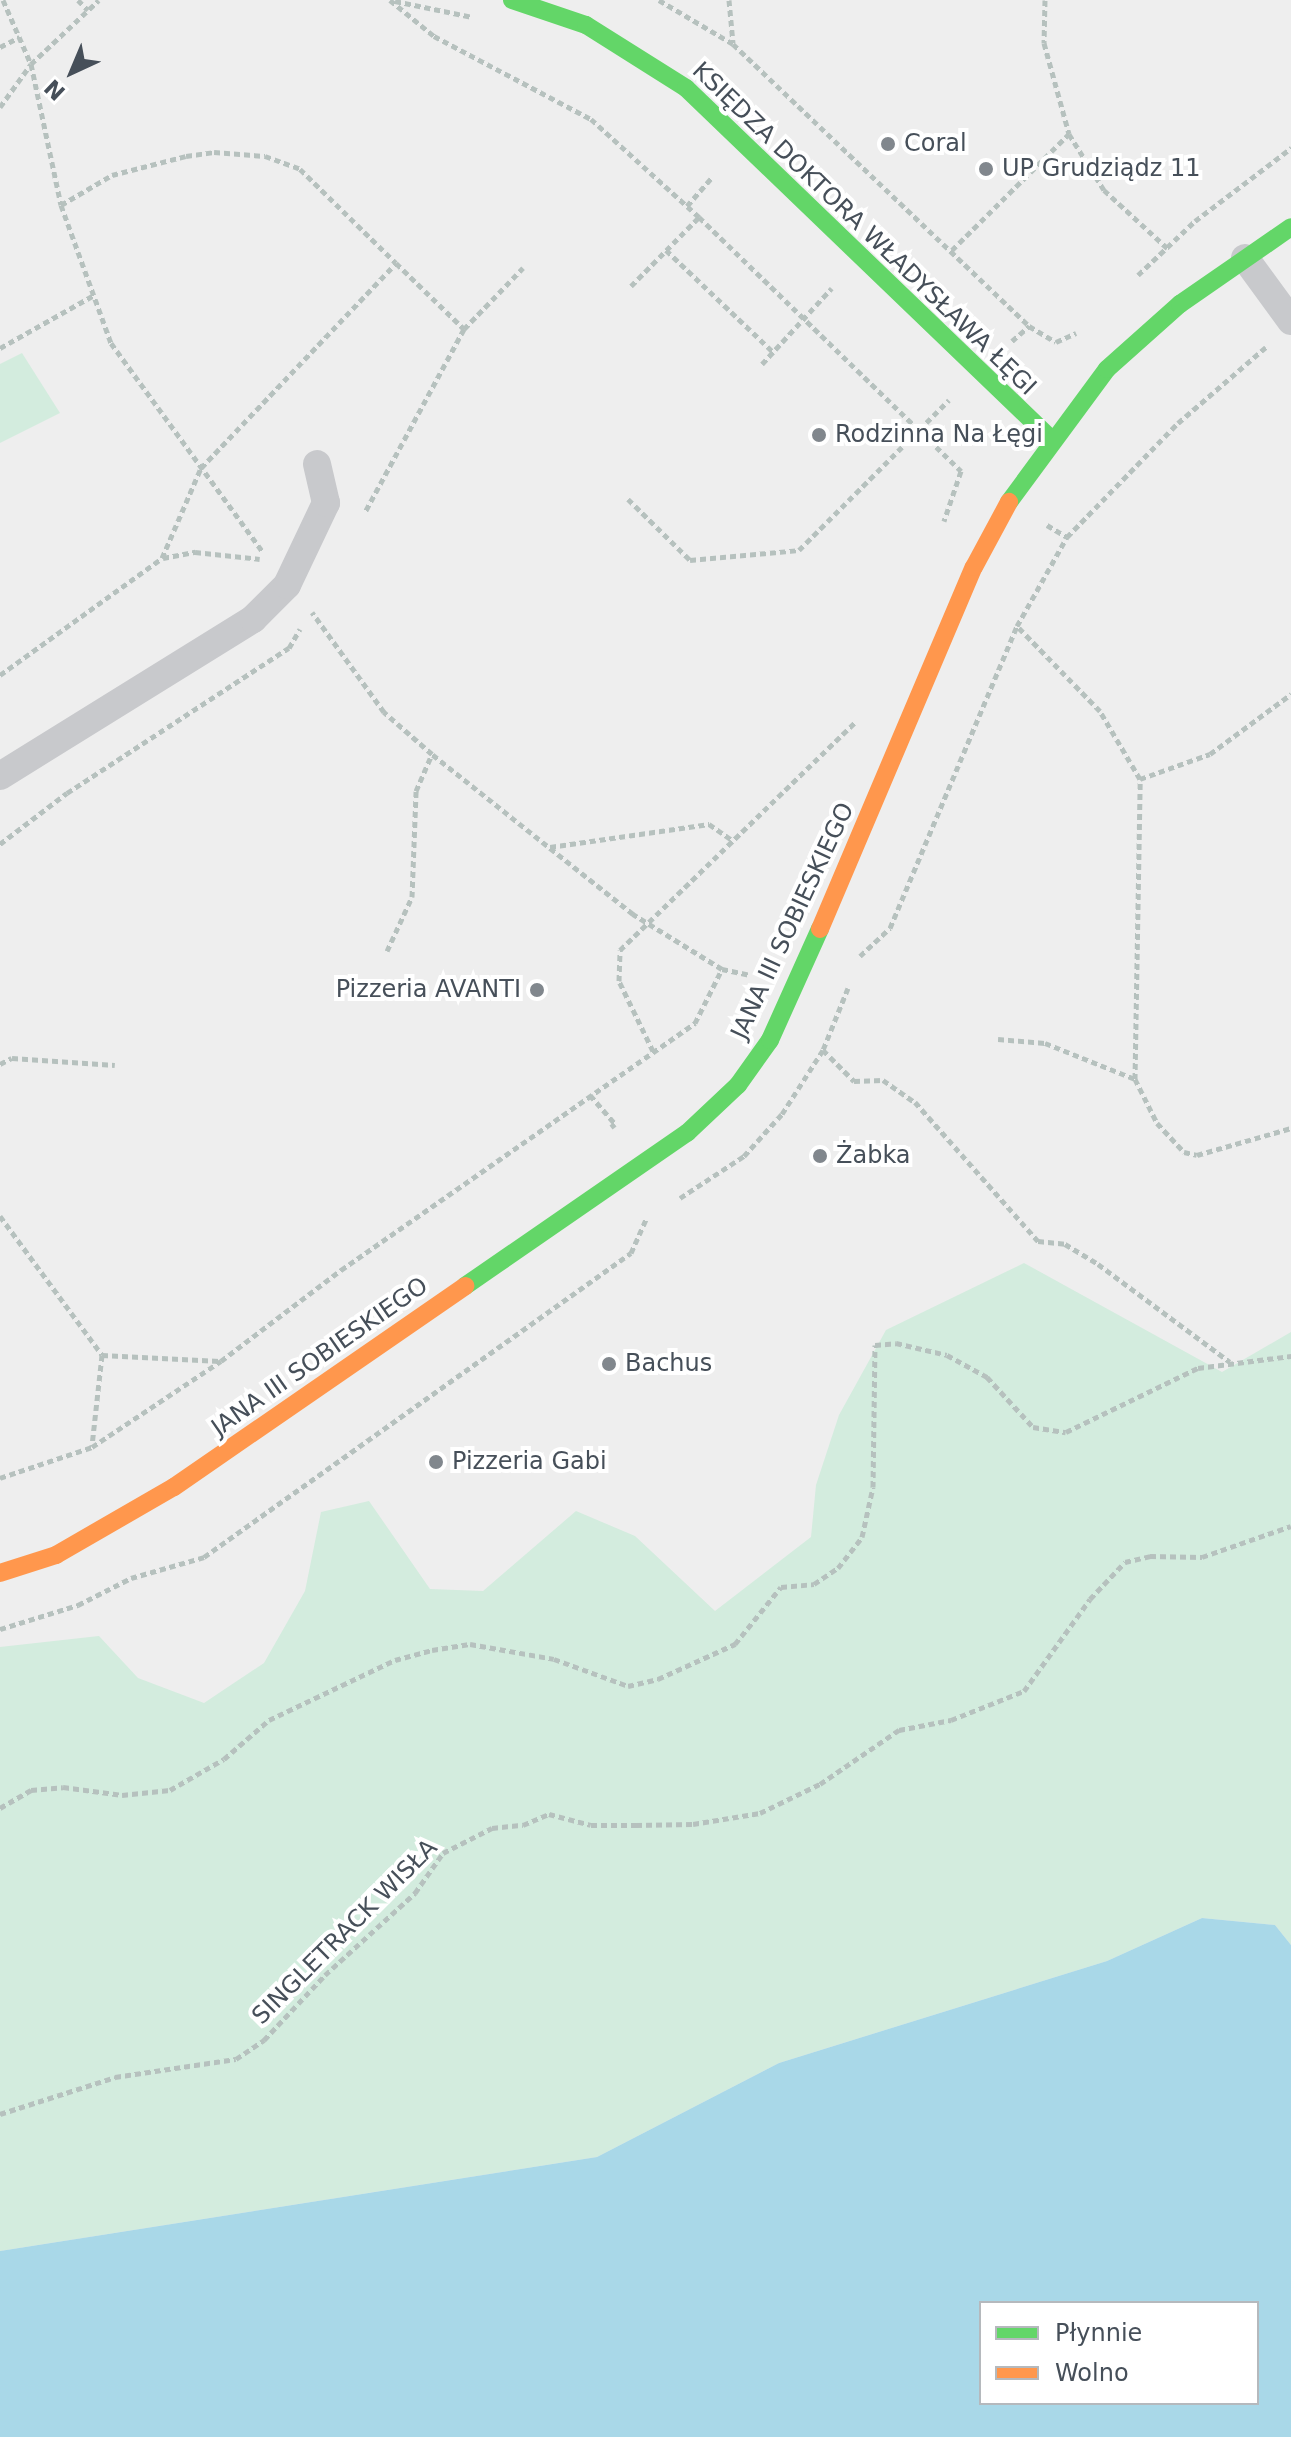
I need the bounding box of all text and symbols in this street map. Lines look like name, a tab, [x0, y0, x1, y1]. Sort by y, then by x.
north arrow	[32, 32, 112, 112]
street label: KSIĘDZA DOKTORA WŁADYSŁAWA ŁĘGI	[686, 57, 1042, 401]
text: N	[40, 74, 70, 105]
place label: Coral	[904, 130, 967, 158]
marker: Coral	[879, 135, 897, 153]
place label: UP Grudziądz 11	[1002, 155, 1201, 183]
marker: UP Grudziądz 11	[977, 160, 995, 178]
place label: Rodzinna Na Łęgi	[835, 421, 1043, 449]
marker: Rodzinna Na Łęgi	[810, 426, 828, 444]
street label: JANA III SOBIESKIEGO	[726, 798, 860, 1044]
place label: Pizzeria AVANTI	[336, 976, 521, 1004]
marker: Pizzeria AVANTI	[528, 981, 546, 999]
place label: Żabka	[836, 1142, 911, 1170]
marker: Żabka	[811, 1147, 829, 1165]
street label: JANA III SOBIESKIEGO	[206, 1271, 434, 1443]
place label: Bachus	[625, 1350, 712, 1378]
marker: Bachus	[600, 1355, 618, 1373]
place label: Pizzeria Gabi	[452, 1448, 607, 1476]
marker: Pizzeria Gabi	[427, 1453, 445, 1471]
street label: SINGLETRACK WISŁA	[246, 1833, 444, 2031]
legend	[979, 2301, 1259, 2405]
text: Płynnie	[1055, 2319, 1142, 2347]
text: Wolno	[1055, 2359, 1129, 2387]

